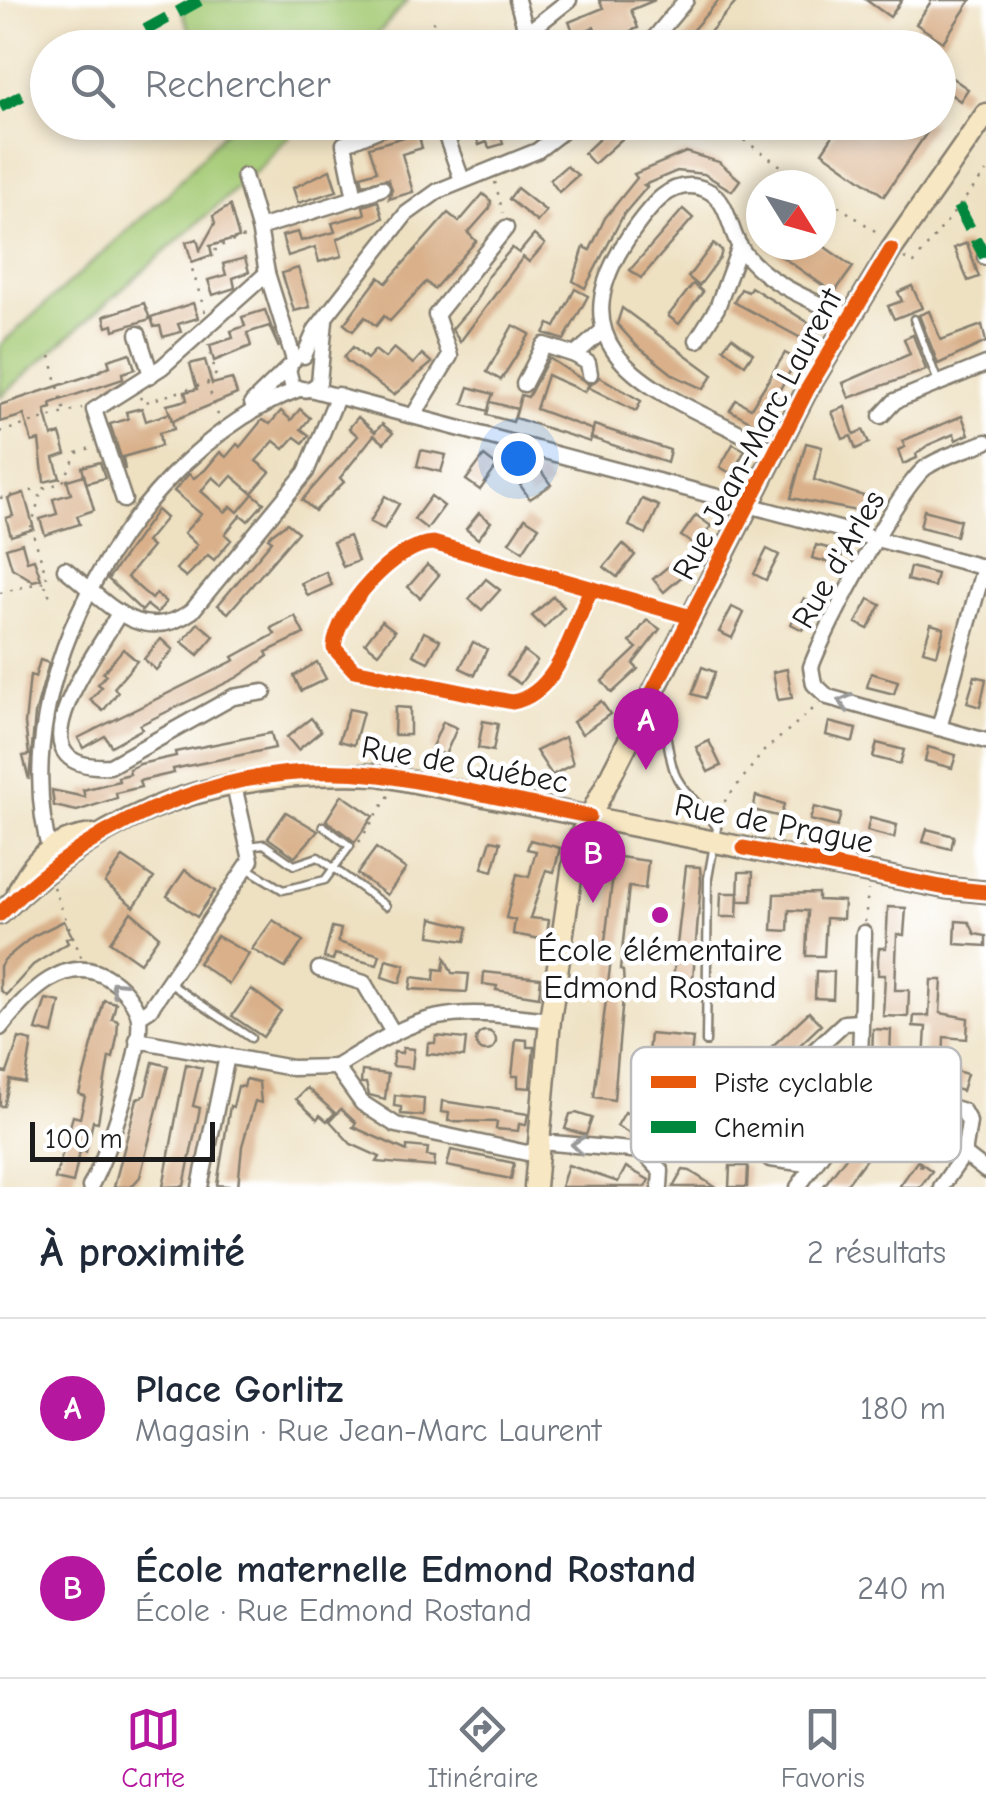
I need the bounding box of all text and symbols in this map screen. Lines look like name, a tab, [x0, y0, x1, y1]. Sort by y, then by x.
search box	[30, 30, 956, 140]
icon: search	[65, 58, 120, 113]
text: Rechercher	[145, 63, 331, 107]
north arrow	[746, 170, 836, 260]
street label: Rue Jean-Marc Laurent	[665, 282, 850, 586]
your location	[493, 433, 544, 484]
street label: Rue d'Arles	[784, 484, 893, 635]
pin: A	[614, 688, 678, 770]
one-way arrow	[837, 692, 854, 713]
street label: Rue de Québec	[359, 728, 571, 801]
street label: Rue de Prague	[671, 786, 876, 861]
pin: B	[560, 820, 626, 903]
marker: École élémentaire Edmond Rostand	[649, 904, 671, 926]
place label: École élémentaire Edmond Rostand	[538, 932, 782, 1006]
one-way arrow	[111, 981, 129, 999]
legend	[631, 1047, 961, 1162]
text: Piste cyclable	[714, 1067, 873, 1099]
text: Chemin	[714, 1112, 805, 1144]
scale bar	[30, 1117, 215, 1162]
text: 100 m	[45, 1123, 123, 1155]
one-way arrow	[570, 1135, 586, 1157]
text: À proximité	[40, 1228, 245, 1277]
text: 2 résultats	[807, 1234, 946, 1271]
text: Place Gorlitz	[135, 1368, 343, 1412]
text: A	[64, 1390, 81, 1427]
text: 180 m	[860, 1390, 946, 1427]
text: Magasin · Rue Jean-Marc Laurent	[135, 1412, 601, 1449]
text: École maternelle Edmond Rostand	[135, 1548, 696, 1592]
text: B	[63, 1570, 82, 1607]
text: 240 m	[857, 1570, 946, 1607]
text: École · Rue Edmond Rostand	[135, 1592, 532, 1629]
tab: Carte	[121, 1702, 185, 1794]
tab: Itinéraire	[428, 1702, 538, 1794]
tab: Favoris	[781, 1702, 865, 1794]

